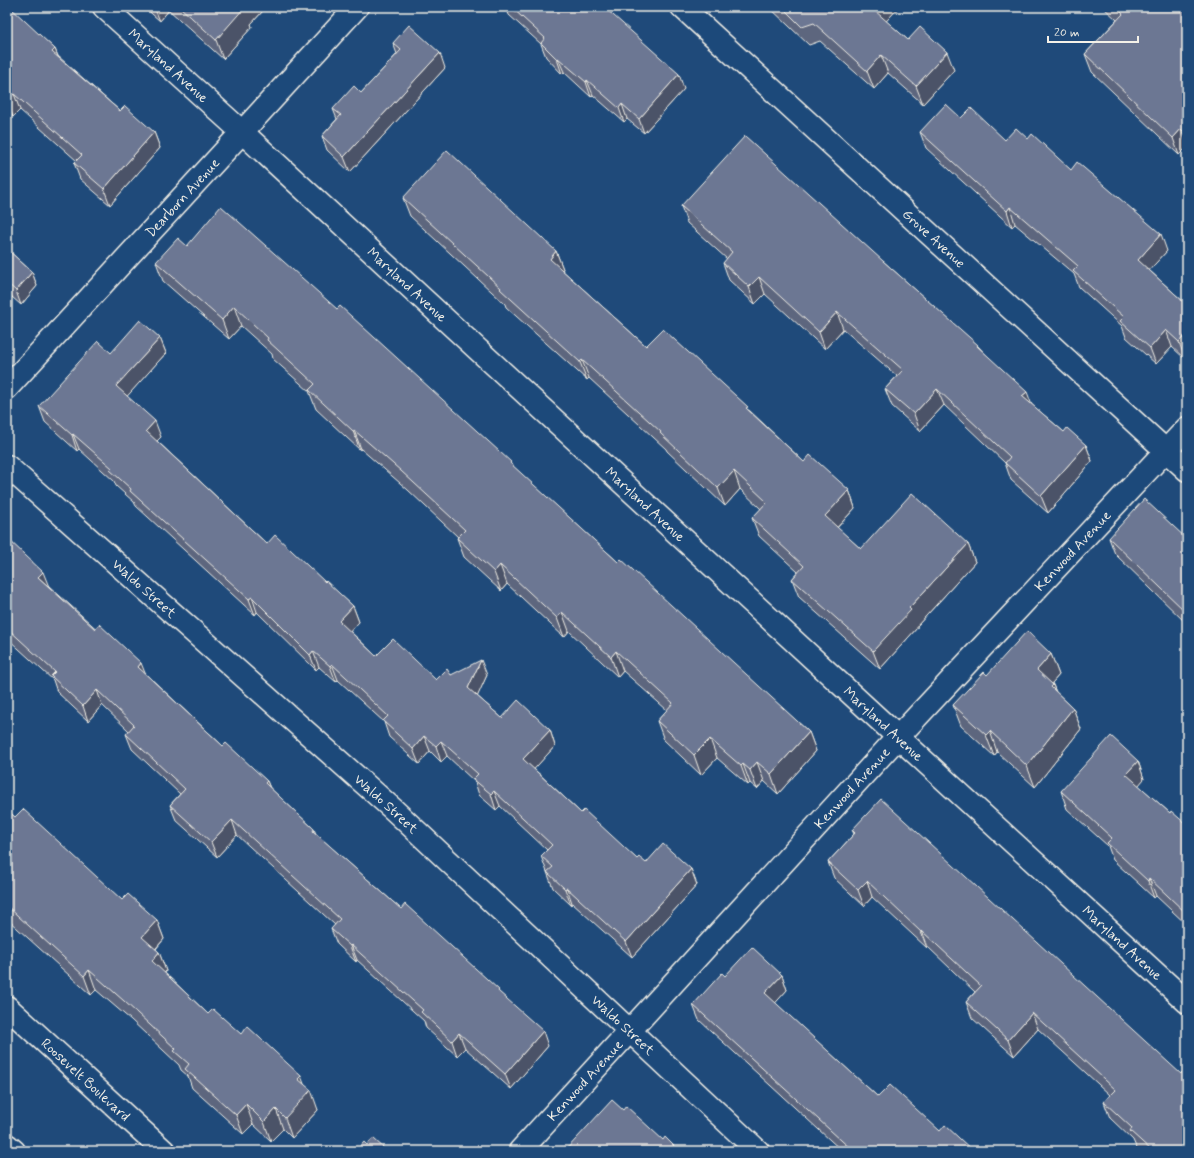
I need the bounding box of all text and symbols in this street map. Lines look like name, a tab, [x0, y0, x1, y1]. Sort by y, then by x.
scale bar	[1048, 18, 1138, 44]
street label: Maryland Avenue	[124, 25, 212, 107]
text: 20 m	[1054, 25, 1080, 41]
street label: Dearborn Avenue	[142, 154, 224, 241]
street label: Grove Avenue	[898, 205, 969, 272]
street label: Maryland Avenue	[363, 244, 451, 327]
street label: Maryland Avenue	[601, 463, 689, 546]
street label: Kenwood Avenue	[1031, 507, 1116, 595]
street label: Waldo Street	[108, 556, 180, 623]
street label: Maryland Avenue	[839, 683, 927, 766]
street label: Kenwood Avenue	[811, 744, 894, 833]
street label: Waldo Street	[350, 771, 422, 839]
street label: Maryland Avenue	[1078, 902, 1166, 985]
street label: Waldo Street	[587, 992, 659, 1060]
street label: Roosevelt Boulevard	[37, 1035, 133, 1125]
street label: Kenwood Avenue	[544, 1036, 627, 1125]

